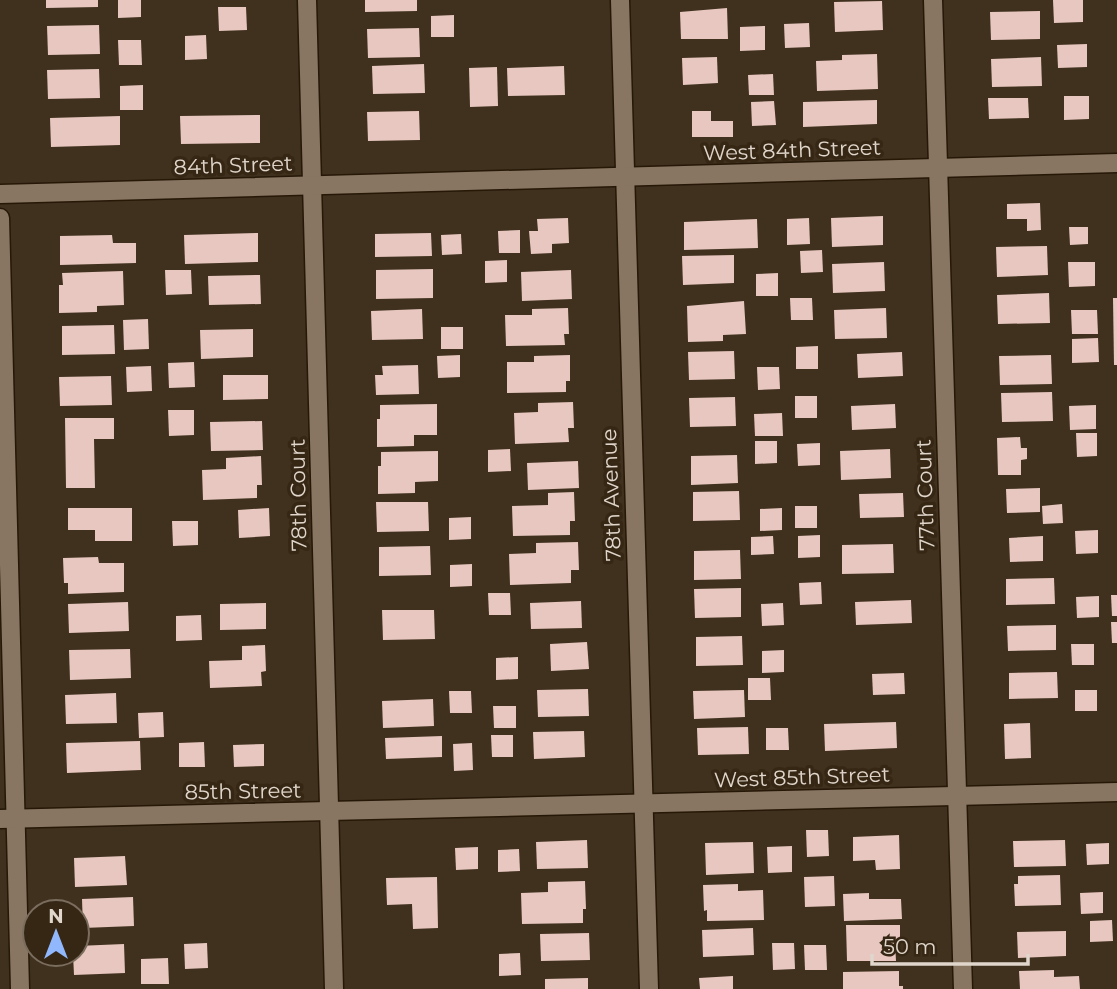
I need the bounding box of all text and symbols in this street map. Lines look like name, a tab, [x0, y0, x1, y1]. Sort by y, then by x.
street label: West 84th Street	[703, 134, 881, 166]
street label: 84th Street	[173, 150, 293, 180]
street label: 78th Avenue	[596, 428, 626, 562]
street label: 78th Court	[285, 439, 311, 551]
street label: 77th Court	[911, 439, 939, 551]
street label: West 85th Street	[714, 761, 890, 793]
street label: 85th Street	[184, 777, 302, 805]
north arrow	[21, 898, 91, 968]
text: N	[48, 905, 64, 928]
scale bar	[872, 922, 1028, 966]
text: 50 m	[883, 934, 937, 959]

